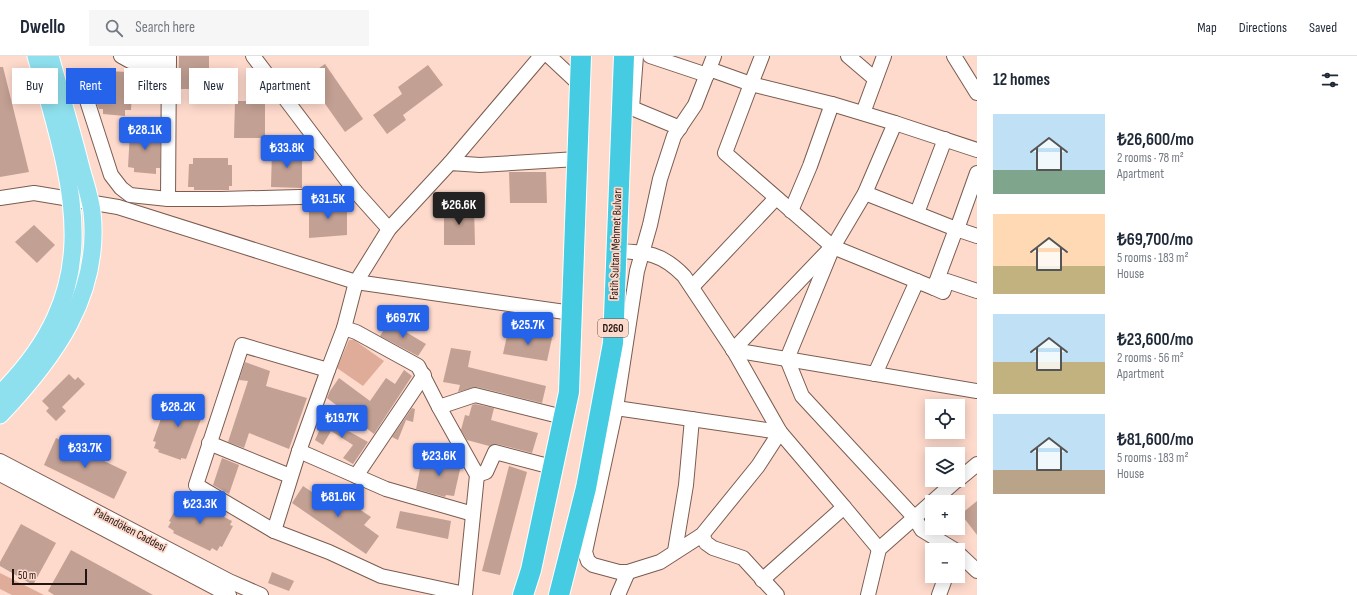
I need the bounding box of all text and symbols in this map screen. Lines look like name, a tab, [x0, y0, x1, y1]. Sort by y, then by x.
search box	[89, 10, 369, 46]
text: Dwello	[20, 16, 65, 39]
icon: search	[103, 17, 125, 39]
text: Search here	[135, 18, 195, 37]
text: Map	[1197, 19, 1217, 36]
text: Directions	[1239, 19, 1287, 36]
text: Saved	[1309, 19, 1337, 36]
chip: Buy	[12, 68, 58, 104]
chip: Rent	[66, 68, 116, 104]
chip: Filters	[124, 68, 181, 104]
chip: New	[189, 68, 238, 104]
chip: Apartment	[246, 68, 325, 104]
icon: filters	[1319, 69, 1341, 91]
text: 12 homes	[993, 70, 1050, 90]
pin: ₺28.1K	[112, 117, 178, 151]
text: ₺28.1K	[128, 122, 162, 138]
icon: home	[1025, 130, 1073, 178]
text: ₺26,600/mo	[1117, 130, 1194, 150]
pin: ₺33.8K	[254, 135, 320, 169]
text: ₺33.8K	[270, 140, 304, 156]
text: 2 rooms · 78 m²	[1117, 150, 1184, 166]
text: Apartment	[1117, 166, 1164, 182]
pin: ₺31.5K	[295, 186, 361, 220]
street label: Fatih Sultan Mehmet Bulvarı	[607, 188, 625, 300]
text: ₺31.5K	[311, 191, 345, 207]
pin: ₺26.6K	[426, 192, 492, 226]
text: ₺26.6K	[442, 197, 476, 213]
icon: home	[1025, 230, 1073, 278]
text: ₺69,700/mo	[1117, 230, 1193, 250]
text: 5 rooms · 183 m²	[1117, 250, 1188, 266]
text: House	[1117, 266, 1144, 282]
pin: ₺69.7K	[370, 305, 436, 339]
text: ₺69.7K	[386, 310, 420, 326]
pin: ₺25.7K	[495, 312, 561, 346]
text: ₺25.7K	[511, 317, 545, 333]
road number: D260	[598, 319, 628, 337]
icon: home	[1025, 330, 1073, 378]
text: ₺23,600/mo	[1117, 330, 1194, 350]
text: 2 rooms · 56 m²	[1117, 350, 1184, 366]
text: Apartment	[1117, 366, 1164, 382]
pin: ₺28.2K	[145, 394, 211, 428]
text: ₺28.2K	[161, 399, 195, 415]
map controls	[925, 399, 965, 583]
button: locate	[925, 399, 965, 439]
pin: ₺19.7K	[309, 405, 375, 439]
text: ₺19.7K	[325, 410, 359, 426]
icon: home	[1025, 430, 1073, 478]
text: ₺81,600/mo	[1117, 430, 1194, 450]
pin: ₺33.7K	[52, 435, 118, 469]
text: ₺33.7K	[68, 440, 102, 456]
pin: ₺23.6K	[406, 443, 472, 477]
button: layers	[925, 447, 965, 487]
text: ₺23.6K	[422, 448, 456, 464]
text: 5 rooms · 183 m²	[1117, 450, 1188, 466]
text: House	[1117, 466, 1144, 482]
pin: ₺81.6K	[305, 484, 371, 518]
text: ₺81.6K	[321, 489, 355, 505]
pin: ₺23.3K	[167, 491, 233, 525]
button: +	[925, 495, 965, 535]
text: ₺23.3K	[183, 496, 217, 512]
street label: Palandöken Caddesi	[91, 505, 169, 555]
button: −	[925, 543, 965, 583]
scale bar	[12, 567, 87, 586]
text: 50 m	[18, 569, 36, 582]

